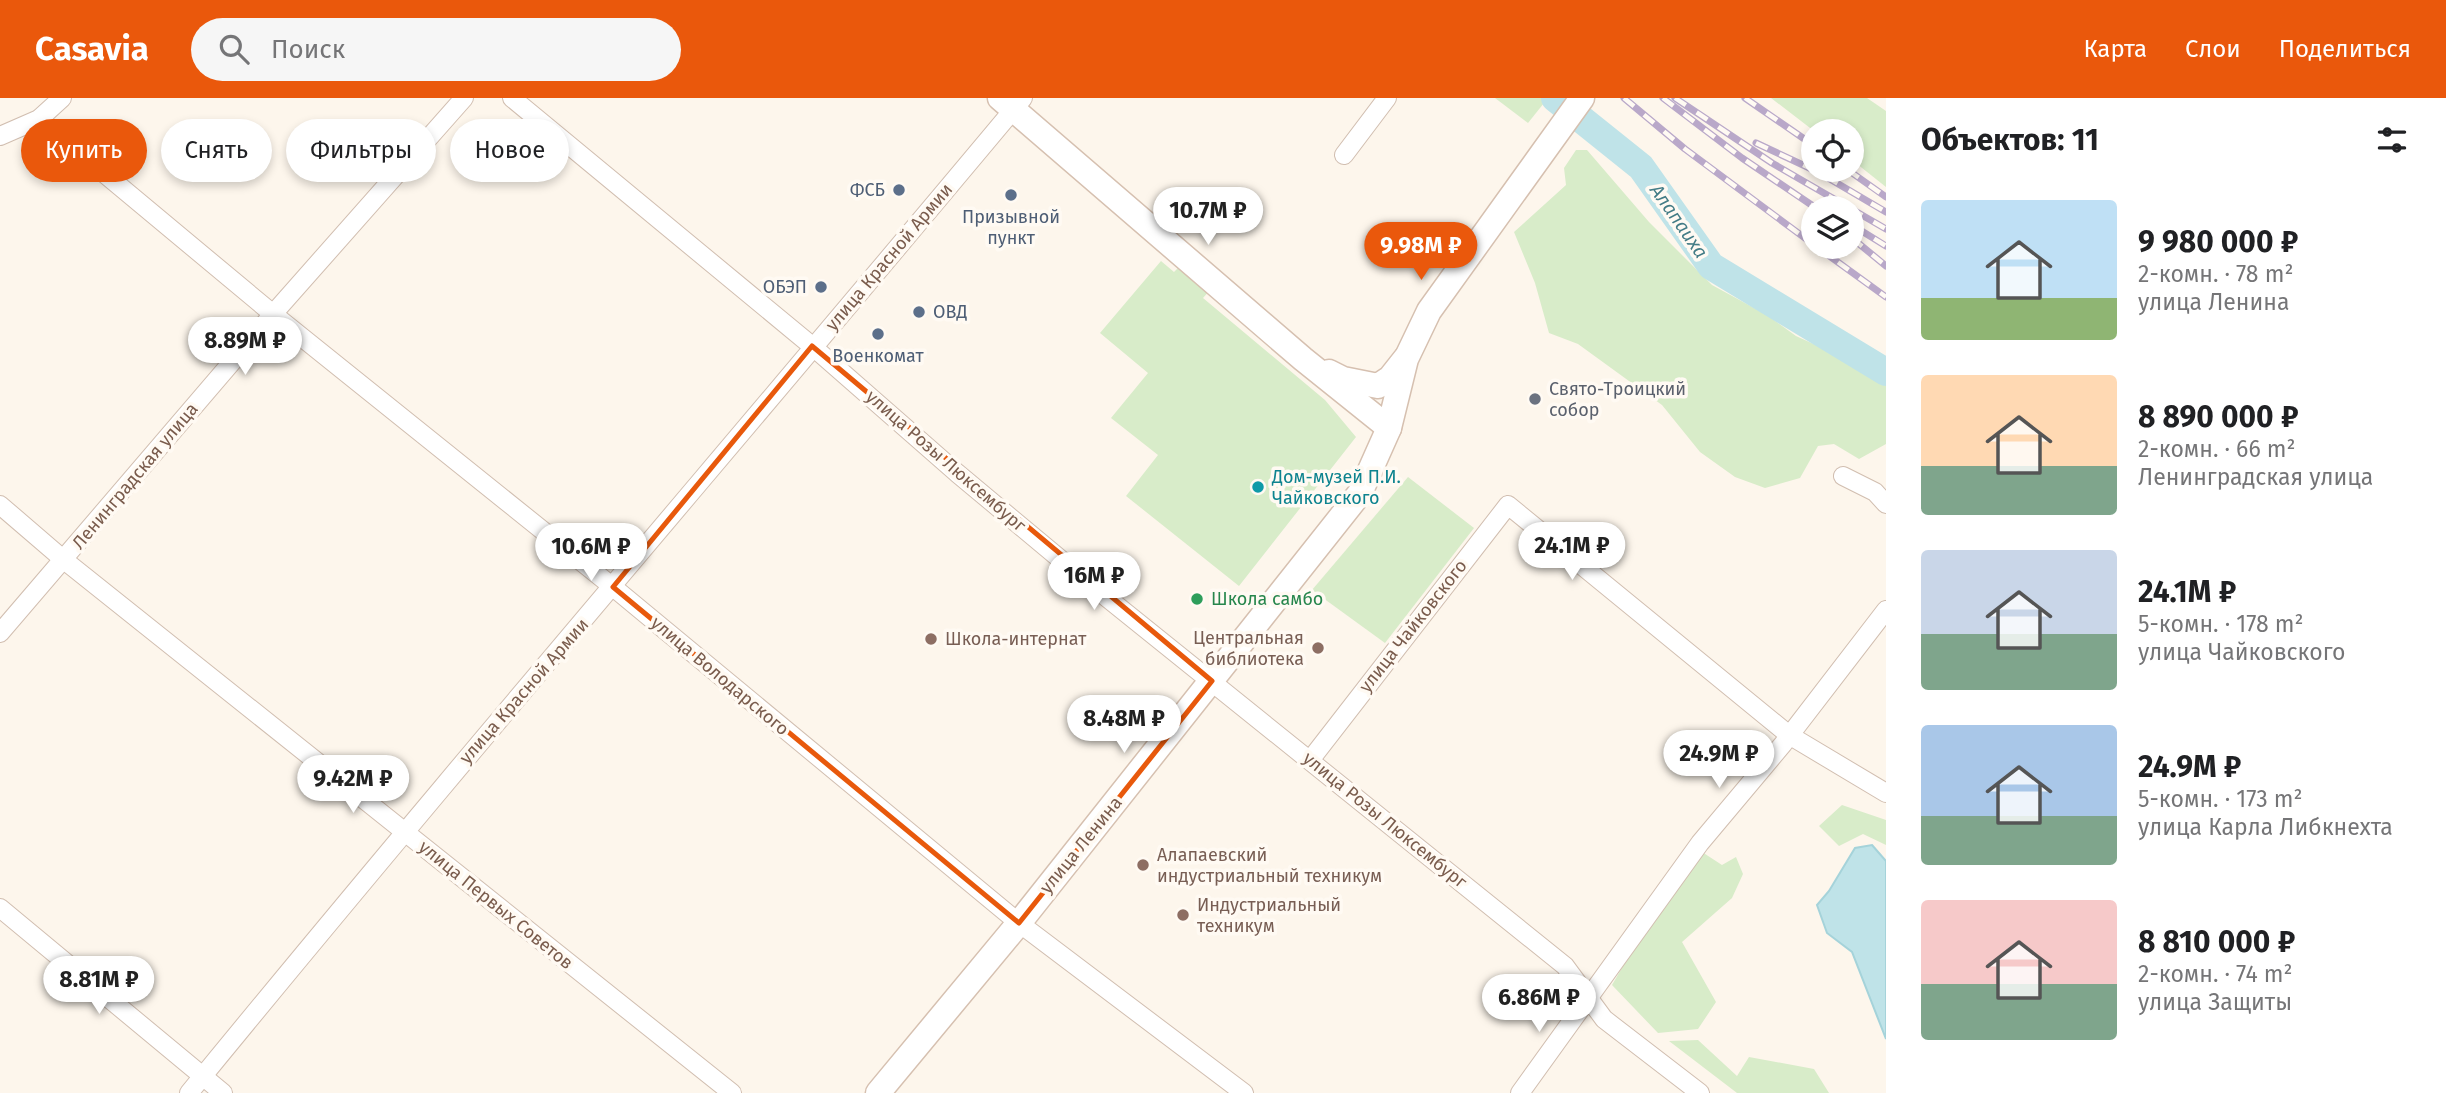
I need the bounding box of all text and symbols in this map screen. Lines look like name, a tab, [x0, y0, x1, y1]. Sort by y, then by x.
search box	[191, 18, 681, 81]
text: Casavia	[35, 29, 149, 69]
icon: search	[215, 30, 253, 68]
text: Поиск	[271, 34, 345, 65]
text: Карта	[2083, 35, 2147, 63]
text: Слои	[2185, 35, 2241, 63]
text: Поделиться	[2279, 35, 2411, 63]
chip: Купить	[21, 119, 147, 182]
chip: Снять	[161, 119, 272, 182]
chip: Фильтры	[286, 119, 436, 182]
chip: Новое	[450, 119, 569, 182]
map controls	[1801, 119, 1864, 259]
button: locate	[1801, 119, 1864, 182]
icon: filters	[2373, 121, 2411, 159]
text: Объектов: 11	[1921, 122, 2099, 158]
street label: улица Красной Армии	[821, 179, 957, 335]
place label: ФСБ	[850, 179, 885, 201]
water label: Алапаиха	[1645, 179, 1713, 262]
marker: ФСБ	[891, 182, 907, 198]
marker: Призывной пункт	[1003, 187, 1019, 203]
pin: 10.7M ₽	[1143, 188, 1273, 247]
text: 10.7M ₽	[1169, 196, 1247, 224]
button: layers	[1801, 196, 1864, 259]
place label: Призывной пункт	[962, 206, 1060, 249]
pin: 9.98M ₽	[1356, 222, 1486, 282]
text: 9 980 000 ₽	[2138, 224, 2298, 260]
icon: home	[1977, 228, 2061, 312]
text: 9.98M ₽	[1380, 231, 1462, 259]
text: 2-комн. · 78 m²	[2138, 260, 2293, 288]
place label: ОБЭП	[763, 276, 807, 298]
marker: ОБЭП	[813, 279, 829, 295]
text: улица Ленина	[2138, 288, 2289, 316]
place label: ОВД	[933, 301, 967, 323]
marker: ОВД	[911, 304, 927, 320]
pin: 8.89M ₽	[180, 317, 310, 377]
text: 8.89M ₽	[204, 326, 286, 354]
marker: Военкомат	[870, 326, 886, 342]
place label: Военкомат	[832, 345, 925, 367]
place label: Свято-Троицкий собор	[1549, 378, 1686, 421]
street label: улица Розы Люксембург	[861, 386, 1031, 537]
marker: Свято-Троицкий собор	[1527, 391, 1543, 407]
street label: Ленинградская улица	[67, 398, 203, 554]
text: 8 890 000 ₽	[2138, 399, 2299, 435]
icon: home	[1977, 403, 2061, 487]
text: 2-комн. · 66 m²	[2138, 435, 2296, 463]
text: Ленинградская улица	[2138, 463, 2373, 491]
place label: Дом-музей П.И. Чайковского	[1271, 466, 1401, 509]
marker: Дом-музей П.И. Чайковского	[1250, 479, 1266, 495]
pin: 24.1M ₽	[1507, 522, 1637, 582]
pin: 10.6M ₽	[526, 524, 656, 583]
text: 24.1M ₽	[1534, 531, 1610, 559]
text: 10.6M ₽	[551, 532, 631, 560]
pin: 16M ₽	[1045, 552, 1143, 612]
street label: улица Чайковского	[1354, 555, 1472, 697]
text: 16M ₽	[1064, 561, 1124, 589]
text: 24.1M ₽	[2138, 574, 2236, 610]
icon: home	[1977, 578, 2061, 662]
place label: Школа самбо	[1211, 588, 1323, 610]
marker: Школа самбо	[1189, 591, 1205, 607]
text: 5-комн. · 178 m²	[2138, 610, 2304, 638]
street label: улица Володарского	[646, 612, 794, 740]
street label: улица Красной Армии	[455, 614, 593, 768]
place label: Центральная библиотека	[1193, 627, 1304, 670]
place label: Школа-интернат	[945, 628, 1087, 650]
marker: Школа-интернат	[923, 631, 939, 647]
text: улица Чайковского	[2138, 638, 2345, 666]
marker: Центральная библиотека	[1310, 640, 1326, 656]
pin: 8.48M ₽	[1059, 696, 1189, 755]
text: 8.48M ₽	[1083, 704, 1165, 732]
pin: 24.9M ₽	[1654, 730, 1784, 790]
text: 24.9M ₽	[1679, 739, 1759, 767]
street label: улица Розы Люксембург	[1298, 747, 1472, 893]
text: 24.9M ₽	[2138, 749, 2241, 785]
icon: home	[1977, 753, 2061, 837]
pin: 9.42M ₽	[288, 756, 418, 815]
text: 9.42M ₽	[313, 764, 393, 792]
text: 5-комн. · 173 m²	[2138, 785, 2303, 813]
street label: улица Ленина	[1035, 792, 1127, 898]
text: улица Карла Либкнехта	[2138, 813, 2393, 841]
street label: улица Первых Советов	[414, 836, 578, 974]
place label: Алапаевский индустриальный техникум	[1157, 844, 1382, 887]
marker: Алапаевский индустриальный техникум	[1135, 857, 1151, 873]
place label: Индустриальный техникум	[1197, 894, 1341, 937]
marker: Индустриальный техникум	[1175, 907, 1191, 923]
text: 8 810 000 ₽	[2138, 924, 2295, 960]
icon: home	[1977, 928, 2061, 1012]
pin: 8.81M ₽	[34, 956, 164, 1016]
text: 2-комн. · 74 m²	[2138, 960, 2293, 988]
text: 8.81M ₽	[59, 965, 139, 993]
pin: 6.86M ₽	[1474, 974, 1604, 1034]
text: 6.86M ₽	[1498, 983, 1580, 1011]
text: улица Защиты	[2138, 988, 2292, 1016]

